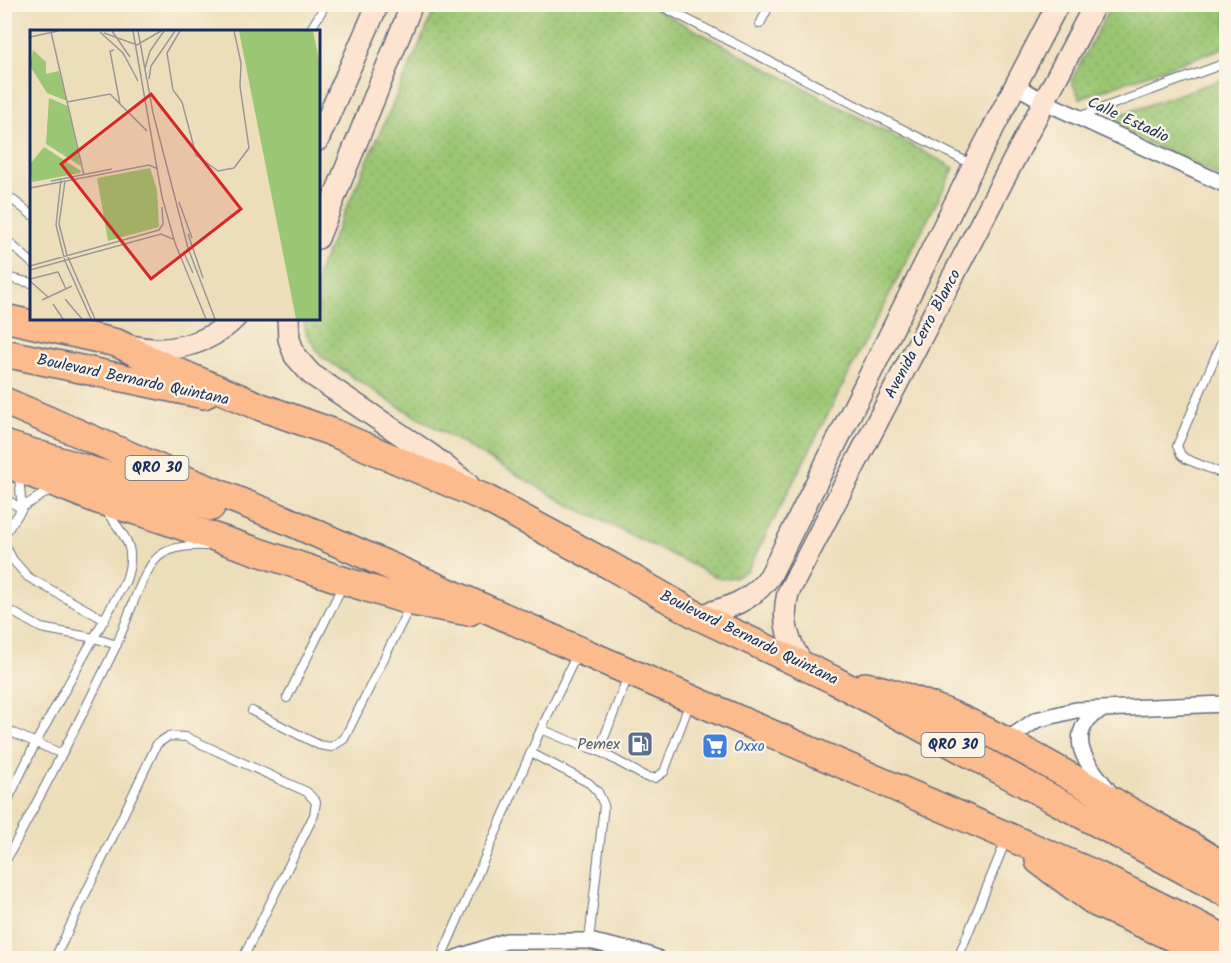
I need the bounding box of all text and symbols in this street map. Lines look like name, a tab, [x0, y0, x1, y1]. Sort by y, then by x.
inset map	[30, 30, 320, 320]
street label: Calle Estadio	[1083, 90, 1173, 150]
street label: Avenida Cerro Blanco	[878, 265, 968, 403]
street label: Boulevard Bernardo Quintana	[35, 347, 231, 413]
road number: QRO 30	[126, 456, 188, 480]
street label: Boulevard Bernardo Quintana	[655, 584, 843, 692]
fuel station icon: Pemex	[625, 729, 655, 759]
supermarket icon: Oxxo	[700, 731, 730, 761]
place label: Pemex	[577, 732, 621, 757]
road number: QRO 30	[922, 733, 984, 757]
place label: Oxxo	[734, 734, 765, 759]

